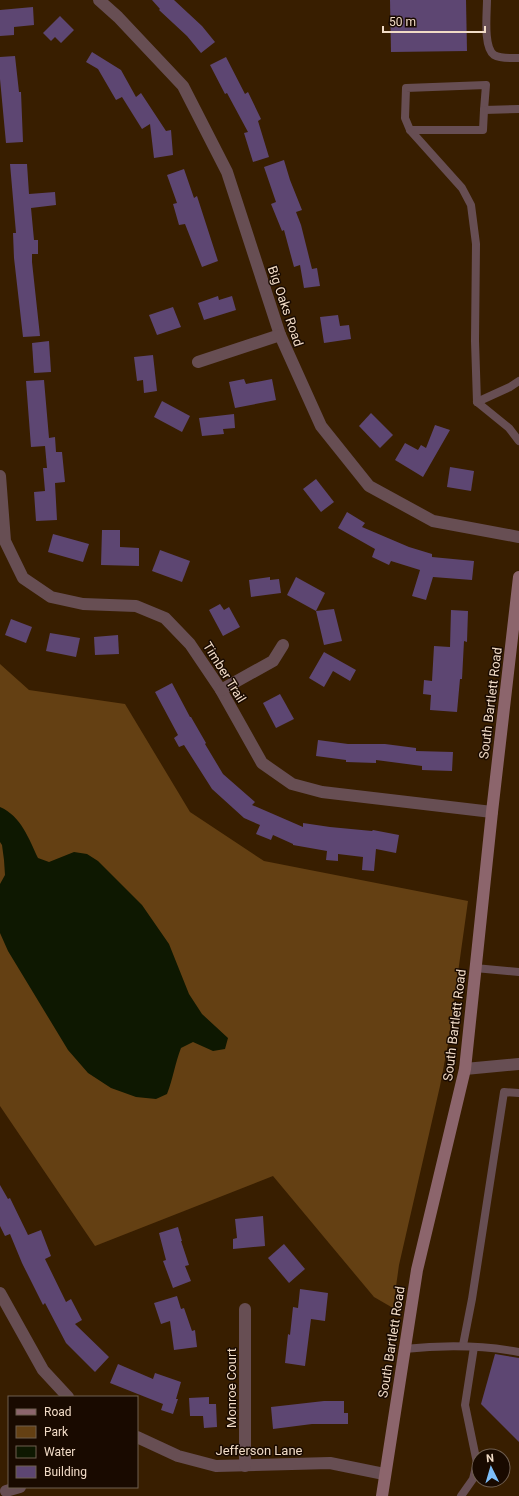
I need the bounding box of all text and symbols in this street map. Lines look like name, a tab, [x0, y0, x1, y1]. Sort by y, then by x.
scale bar	[383, 8, 485, 34]
text: 50 m	[389, 15, 416, 29]
street label: Big Oaks Road	[265, 264, 306, 348]
street label: Timber Trail	[200, 639, 249, 705]
street label: South Bartlett Road	[476, 646, 505, 760]
street label: South Bartlett Road	[440, 968, 469, 1082]
street label: South Bartlett Road	[375, 1285, 408, 1399]
street label: Monroe Court	[224, 1348, 239, 1428]
legend	[8, 1396, 138, 1488]
text: Road	[44, 1405, 72, 1419]
text: Park	[44, 1425, 69, 1439]
street label: Jefferson Lane	[216, 1443, 303, 1458]
text: Water	[44, 1445, 75, 1459]
north arrow	[471, 1448, 511, 1488]
text: N	[486, 1452, 495, 1465]
text: Building	[44, 1465, 87, 1479]

